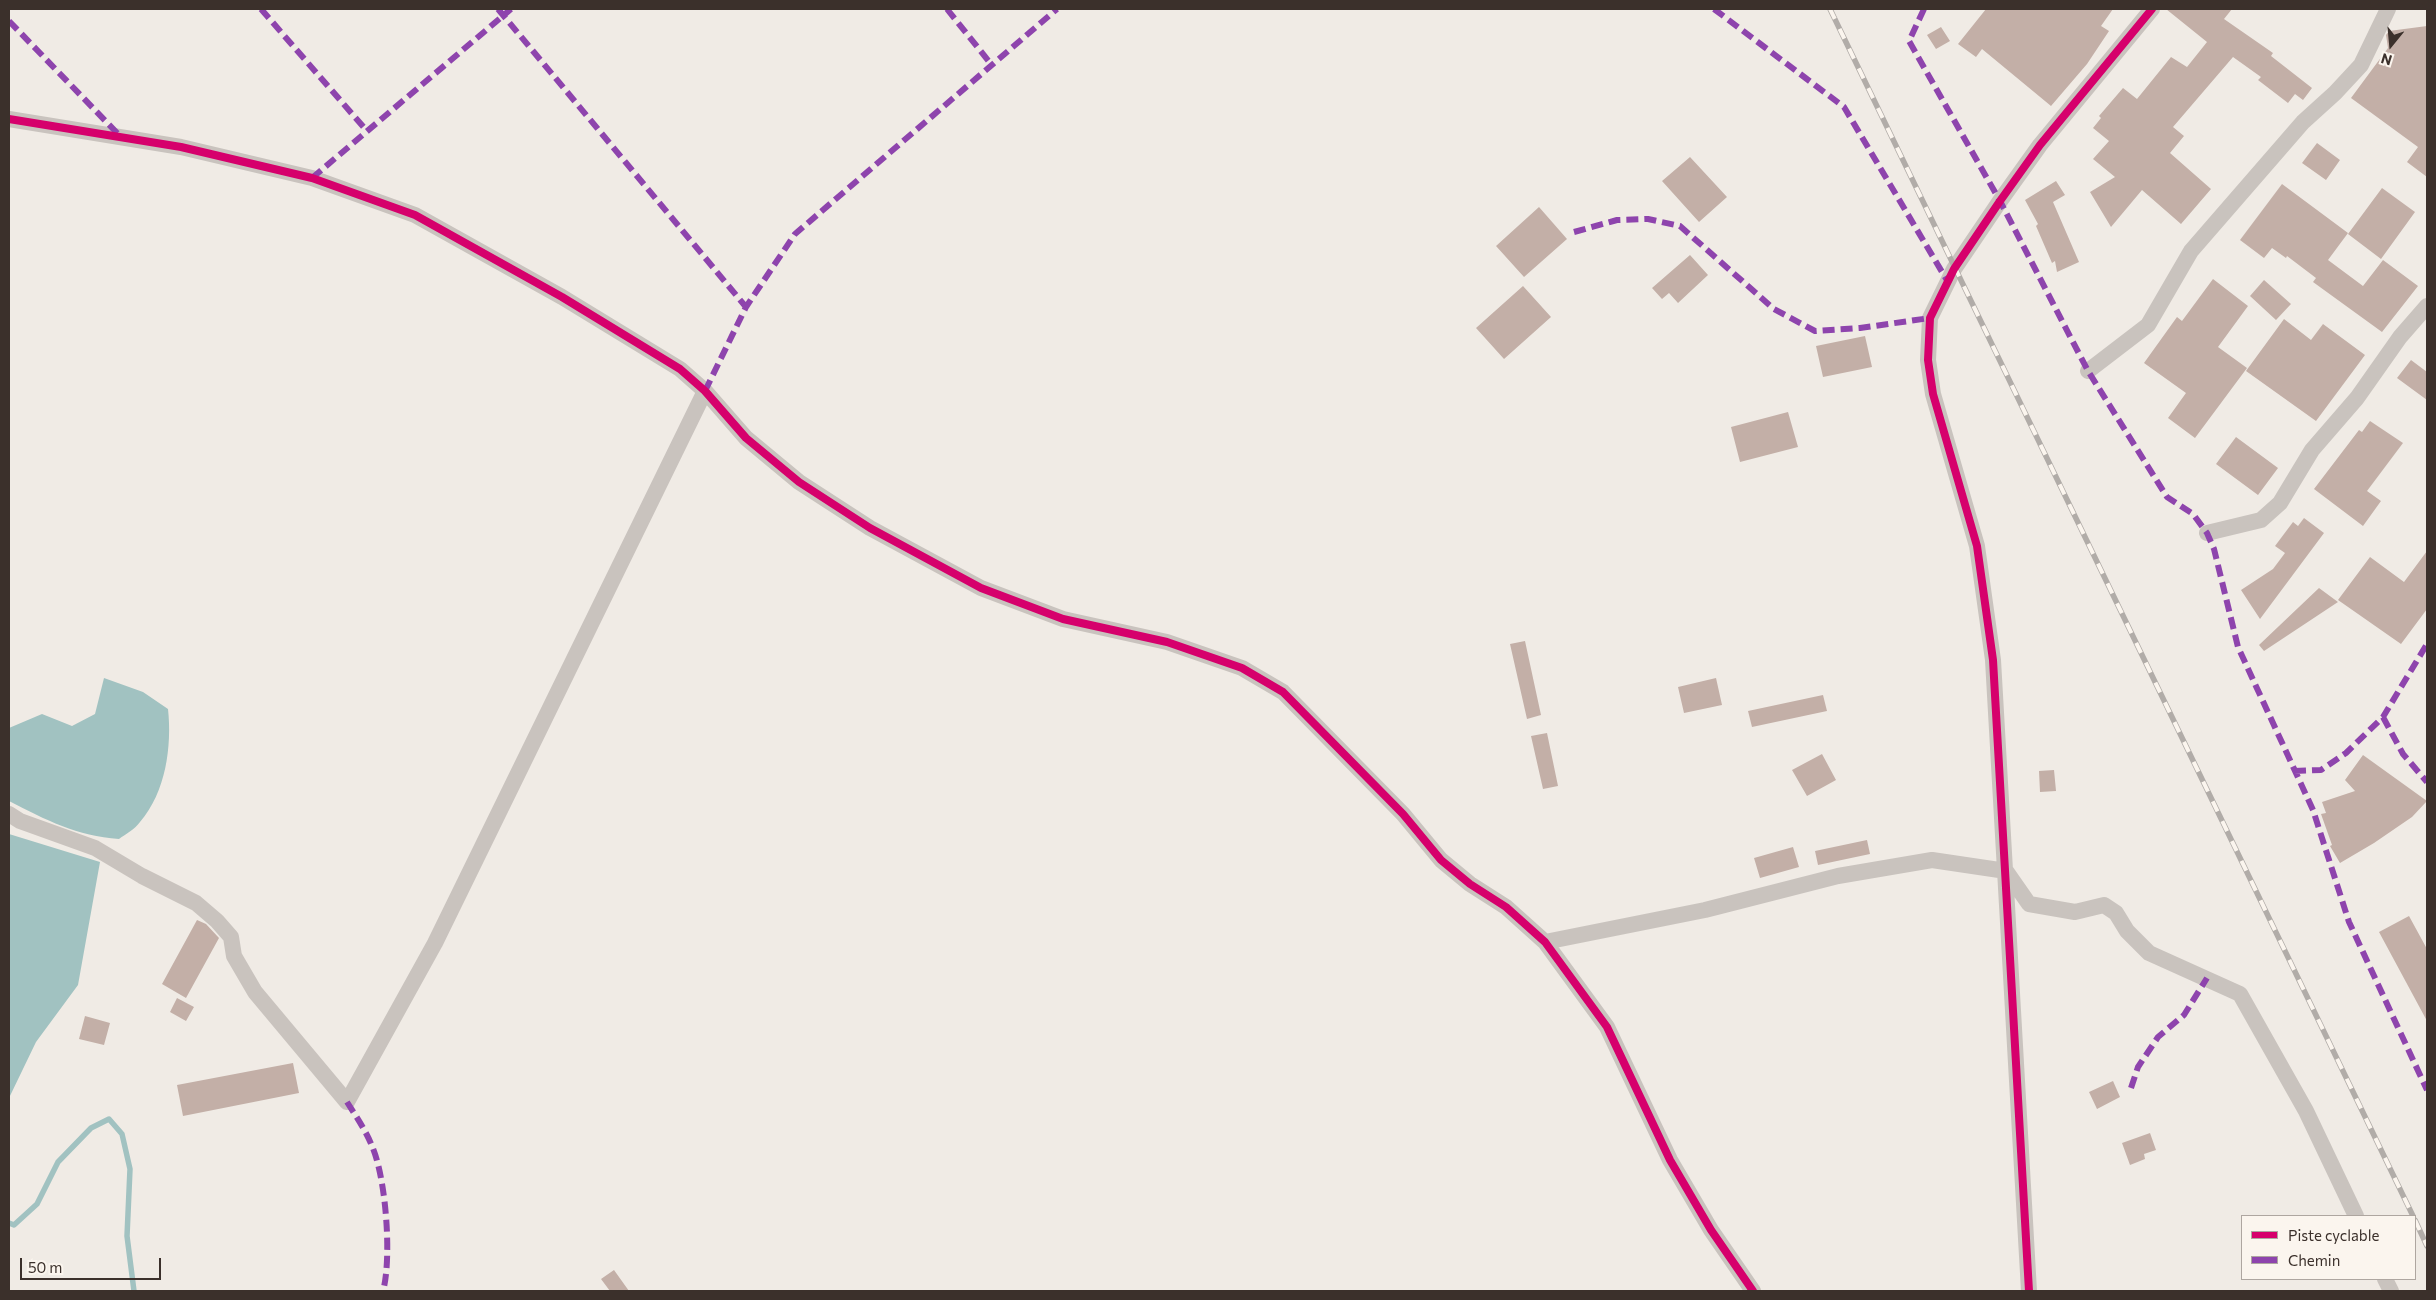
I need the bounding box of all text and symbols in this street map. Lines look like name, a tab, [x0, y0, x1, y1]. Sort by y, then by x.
north arrow	[2366, 20, 2416, 70]
text: N	[2379, 50, 2394, 69]
legend	[2241, 1215, 2416, 1280]
text: Piste cyclable	[2288, 1226, 2379, 1244]
scale bar	[22, 1248, 164, 1280]
text: Chemin	[2288, 1251, 2340, 1269]
text: 50 m	[28, 1258, 62, 1276]

